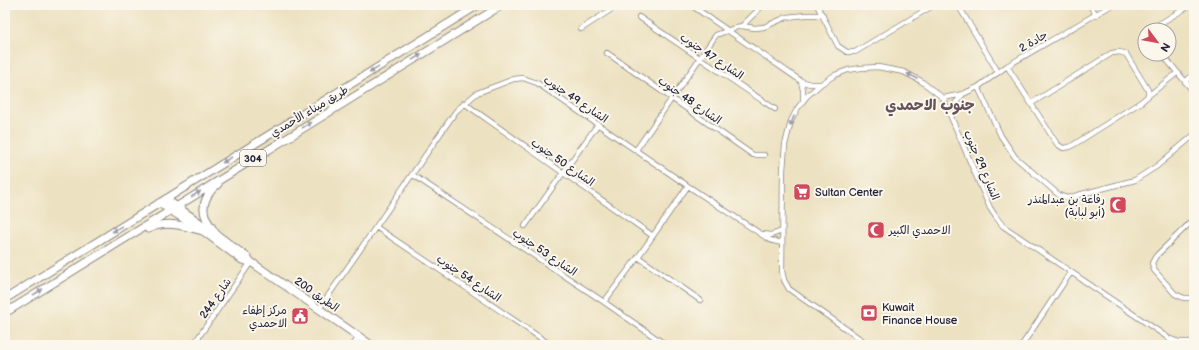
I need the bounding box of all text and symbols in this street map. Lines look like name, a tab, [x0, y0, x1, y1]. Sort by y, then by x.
north arrow	[1137, 22, 1177, 62]
street label: جادة 2	[1017, 28, 1050, 55]
street label: الشارع 47 جنوب	[676, 30, 746, 84]
text: N	[1157, 40, 1173, 54]
one-way arrow	[411, 54, 423, 61]
one-way arrow	[369, 66, 379, 74]
street label: الشارع 49 جنوب	[540, 73, 610, 127]
one-way arrow	[906, 73, 917, 79]
street label: الشارع 48 جنوب	[654, 74, 724, 129]
street label: طريق ميناء الأحمدي	[268, 82, 351, 141]
district label: جنوب الاحمدي	[885, 96, 975, 117]
one-way arrow	[788, 116, 794, 128]
one-way arrow	[301, 122, 313, 129]
street label: الشارع 29 جنوب	[959, 128, 1002, 203]
street label: الشارع 50 جنوب	[527, 136, 597, 191]
road number: 304	[240, 150, 266, 166]
one-way arrow	[221, 157, 233, 164]
supermarket icon: Sultan Center	[792, 182, 812, 202]
place label: Sultan Center	[815, 186, 884, 199]
one-way arrow	[191, 190, 201, 198]
place label: رفاعة بن عبدالمنذر (أبو لبابة)	[1027, 193, 1105, 220]
mosque icon: رفاعة بن عبدالمنذر (أبو لبابة)	[1108, 195, 1128, 215]
mosque icon: الاحمدي الكبير	[866, 220, 886, 240]
place label: الاحمدي الكبير	[888, 224, 950, 239]
one-way arrow	[112, 225, 122, 233]
street label: الشارع 53 جنوب	[509, 226, 579, 280]
street label: الشارع 54 جنوب	[433, 252, 503, 306]
street label: الطريق 200	[292, 274, 341, 314]
street label: شارع 244	[197, 276, 236, 322]
one-way arrow	[33, 288, 43, 296]
place label: Kuwait Finance House	[882, 301, 958, 327]
bank icon: Kuwait Finance House	[859, 303, 879, 323]
place label: مركز إطفاء الاحمدي	[242, 304, 287, 332]
public building icon: مركز إطفاء الاحمدي	[290, 306, 310, 326]

